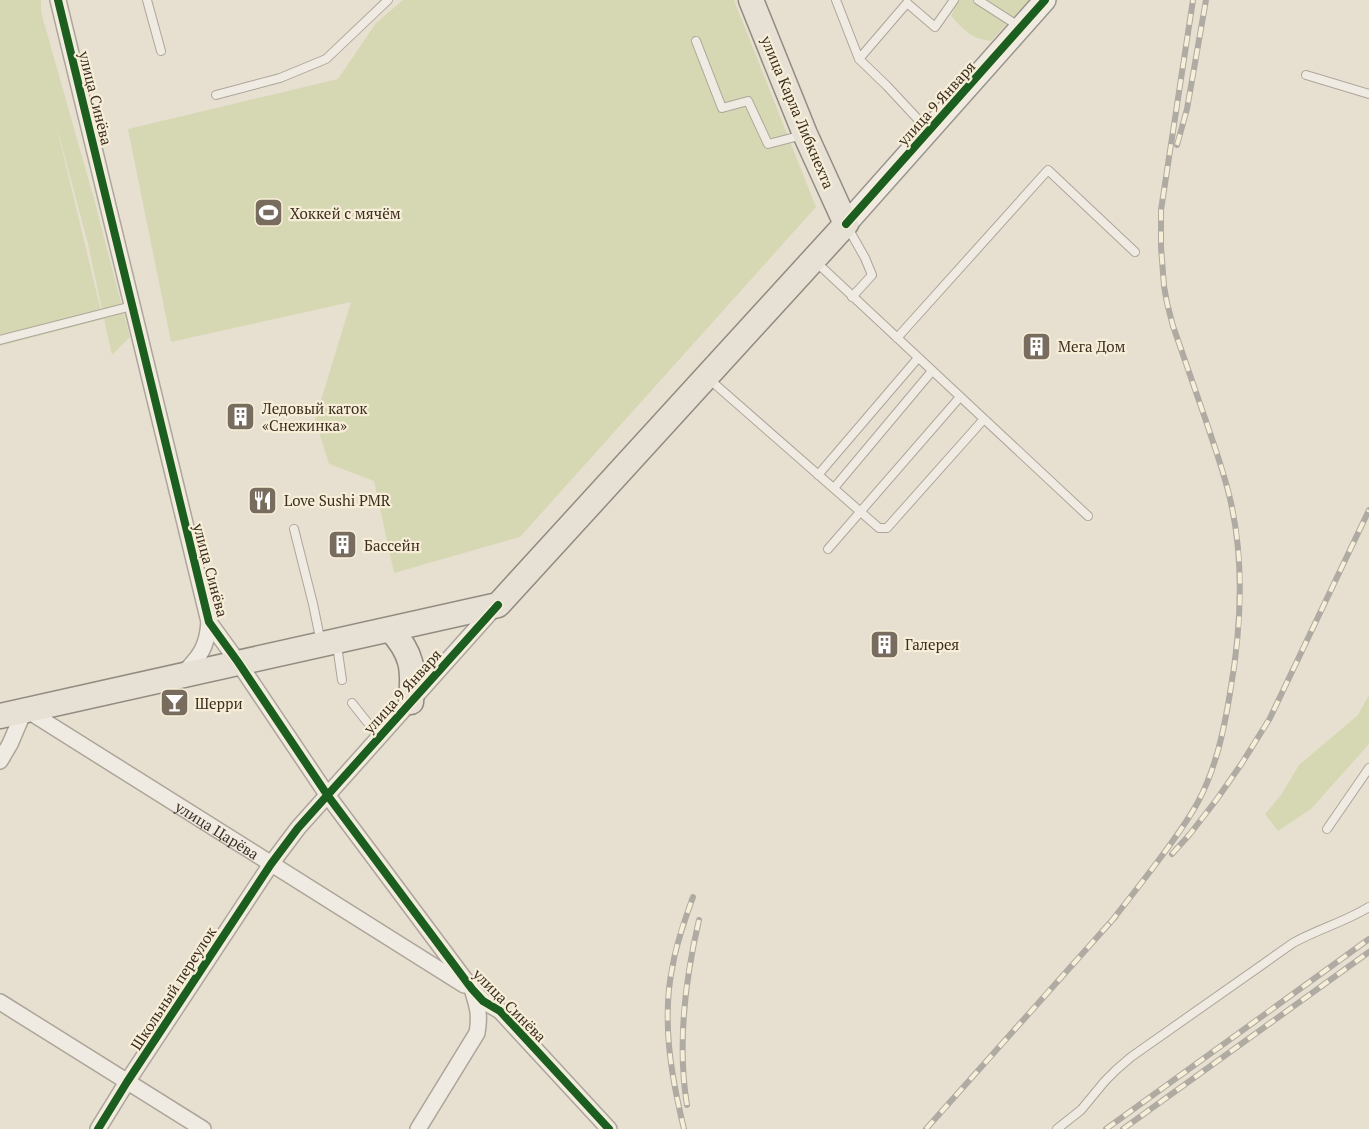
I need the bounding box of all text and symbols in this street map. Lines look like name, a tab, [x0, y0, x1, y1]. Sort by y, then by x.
street label: улица Карла Либкнехта	[756, 32, 839, 192]
street label: улица Синёва	[74, 48, 117, 147]
street label: улица 9 Января	[892, 56, 979, 150]
sports icon: Хоккей с мячём	[253, 197, 285, 229]
place label: Хоккей с мячём	[290, 203, 401, 223]
building icon: Мега Дом	[1021, 330, 1053, 362]
place label: Мега Дом	[1058, 336, 1126, 356]
place label: Ледовый каток «Снежинка»	[261, 398, 368, 435]
building icon: Ледовый каток «Снежинка»	[225, 401, 257, 433]
restaurant icon: Love Sushi PMR	[247, 484, 279, 516]
place label: Love Sushi PMR	[284, 490, 391, 510]
street label: улица Синёва	[189, 520, 233, 619]
building icon: Бассейн	[327, 529, 359, 561]
place label: Бассейн	[364, 535, 420, 555]
building icon: Галерея	[868, 628, 900, 660]
place label: Галерея	[905, 634, 959, 654]
street label: улица 9 Января	[358, 644, 445, 738]
bar icon: Шерри	[158, 687, 190, 719]
place label: Шерри	[195, 693, 243, 713]
street label: улица Царёва	[171, 796, 263, 864]
street label: Школьный переулок	[126, 922, 221, 1053]
street label: улица Синёва	[468, 963, 551, 1046]

